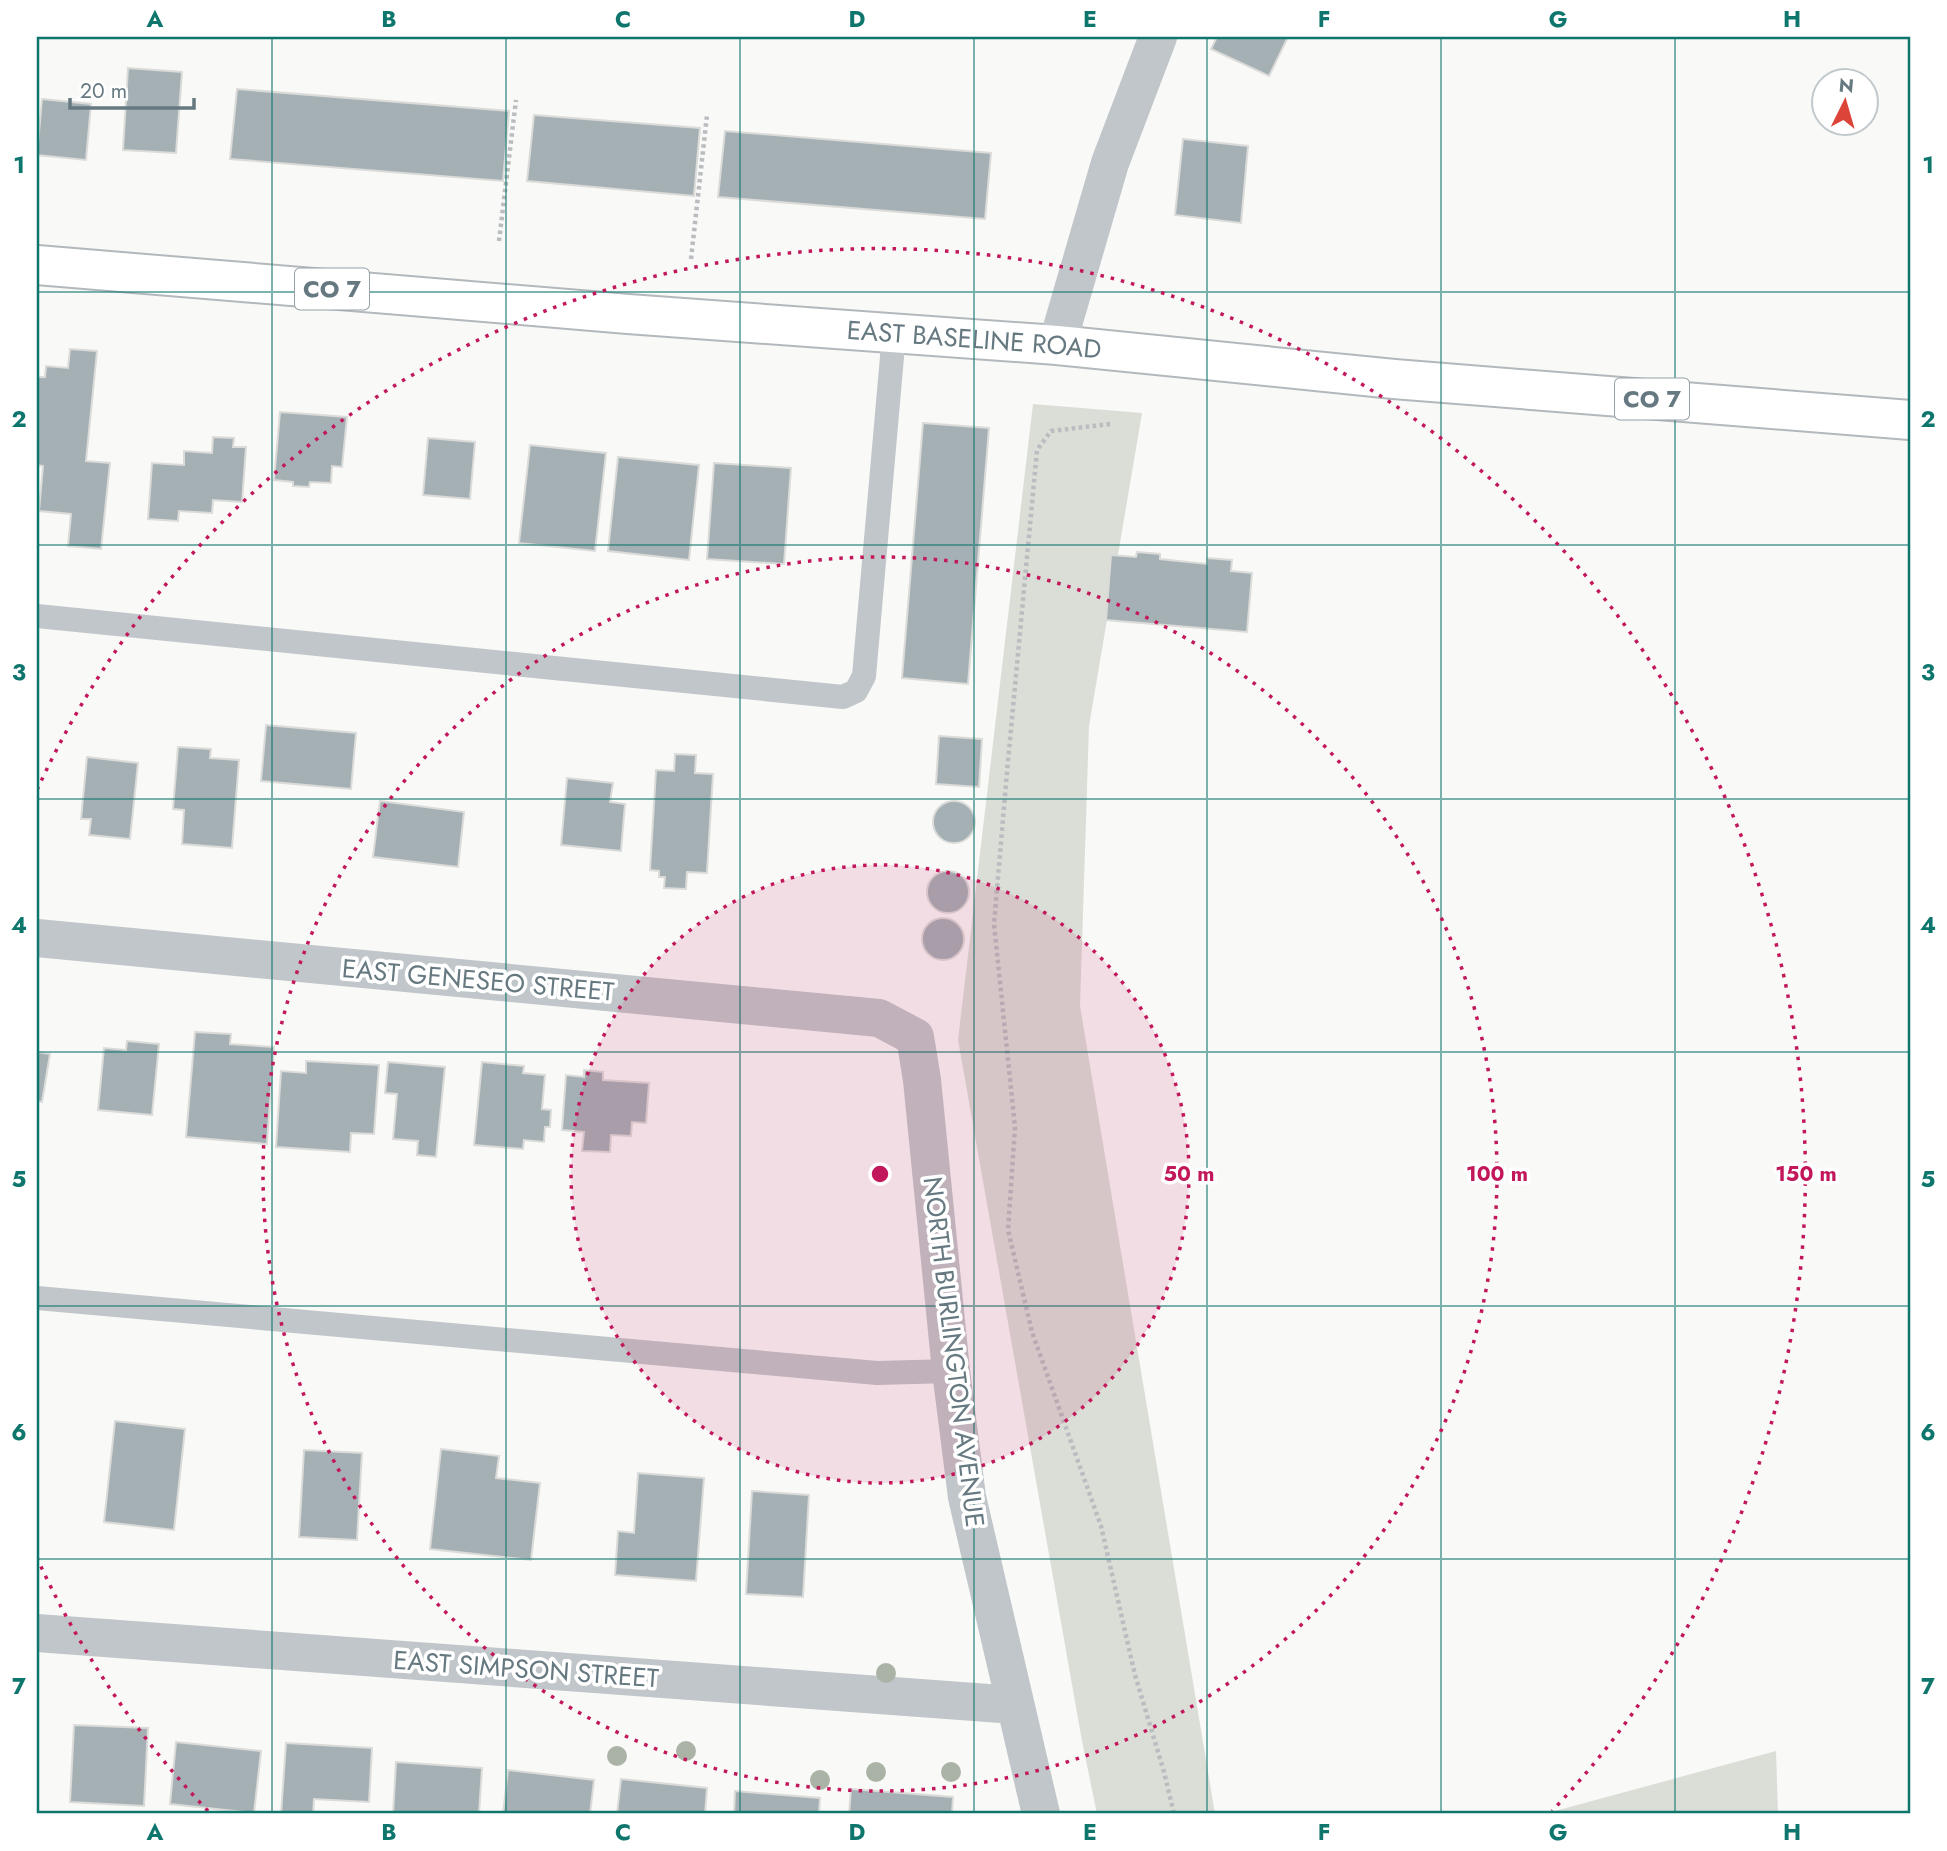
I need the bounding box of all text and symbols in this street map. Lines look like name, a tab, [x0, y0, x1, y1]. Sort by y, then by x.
text: A	[146, 2, 164, 36]
text: B	[381, 2, 397, 36]
text: C	[615, 2, 631, 36]
text: D	[849, 2, 866, 36]
text: E	[1083, 2, 1097, 36]
text: F	[1318, 2, 1330, 36]
text: G	[1549, 2, 1567, 36]
text: H	[1783, 2, 1801, 36]
scale bar	[70, 66, 194, 110]
north arrow	[1811, 66, 1881, 136]
text: N	[1838, 71, 1855, 100]
text: 20 m	[80, 76, 127, 106]
text: 1	[13, 148, 25, 182]
text: 1	[1922, 148, 1934, 182]
road number: CO 7	[295, 268, 369, 310]
street label: EAST BASELINE ROAD	[846, 311, 1103, 368]
road number: CO 7	[1615, 378, 1689, 420]
text: 2	[11, 402, 27, 436]
text: 2	[1920, 402, 1936, 436]
text: 3	[12, 655, 26, 689]
text: 3	[1921, 655, 1935, 689]
text: 4	[11, 908, 27, 942]
text: 4	[1920, 908, 1936, 942]
street label: EAST GENESEO STREET	[340, 949, 616, 1011]
text: 50 m	[1164, 1159, 1214, 1189]
text: 100 m	[1466, 1159, 1528, 1189]
text: 150 m	[1775, 1159, 1837, 1189]
text: 5	[12, 1162, 26, 1196]
centre of rings	[868, 1162, 892, 1186]
text: 5	[1921, 1162, 1935, 1196]
street label: NORTH BURLINGTON AVENUE	[914, 1175, 994, 1529]
text: 6	[11, 1415, 27, 1449]
text: 6	[1920, 1415, 1936, 1449]
street label: EAST SIMPSON STREET	[392, 1641, 660, 1697]
text: 7	[12, 1669, 26, 1703]
text: 7	[1921, 1669, 1935, 1703]
text: A	[146, 1815, 164, 1849]
text: B	[381, 1815, 397, 1849]
text: C	[615, 1815, 631, 1849]
text: D	[849, 1815, 866, 1849]
text: E	[1083, 1815, 1097, 1849]
text: F	[1318, 1815, 1330, 1849]
text: G	[1549, 1815, 1567, 1849]
text: H	[1783, 1815, 1801, 1849]

